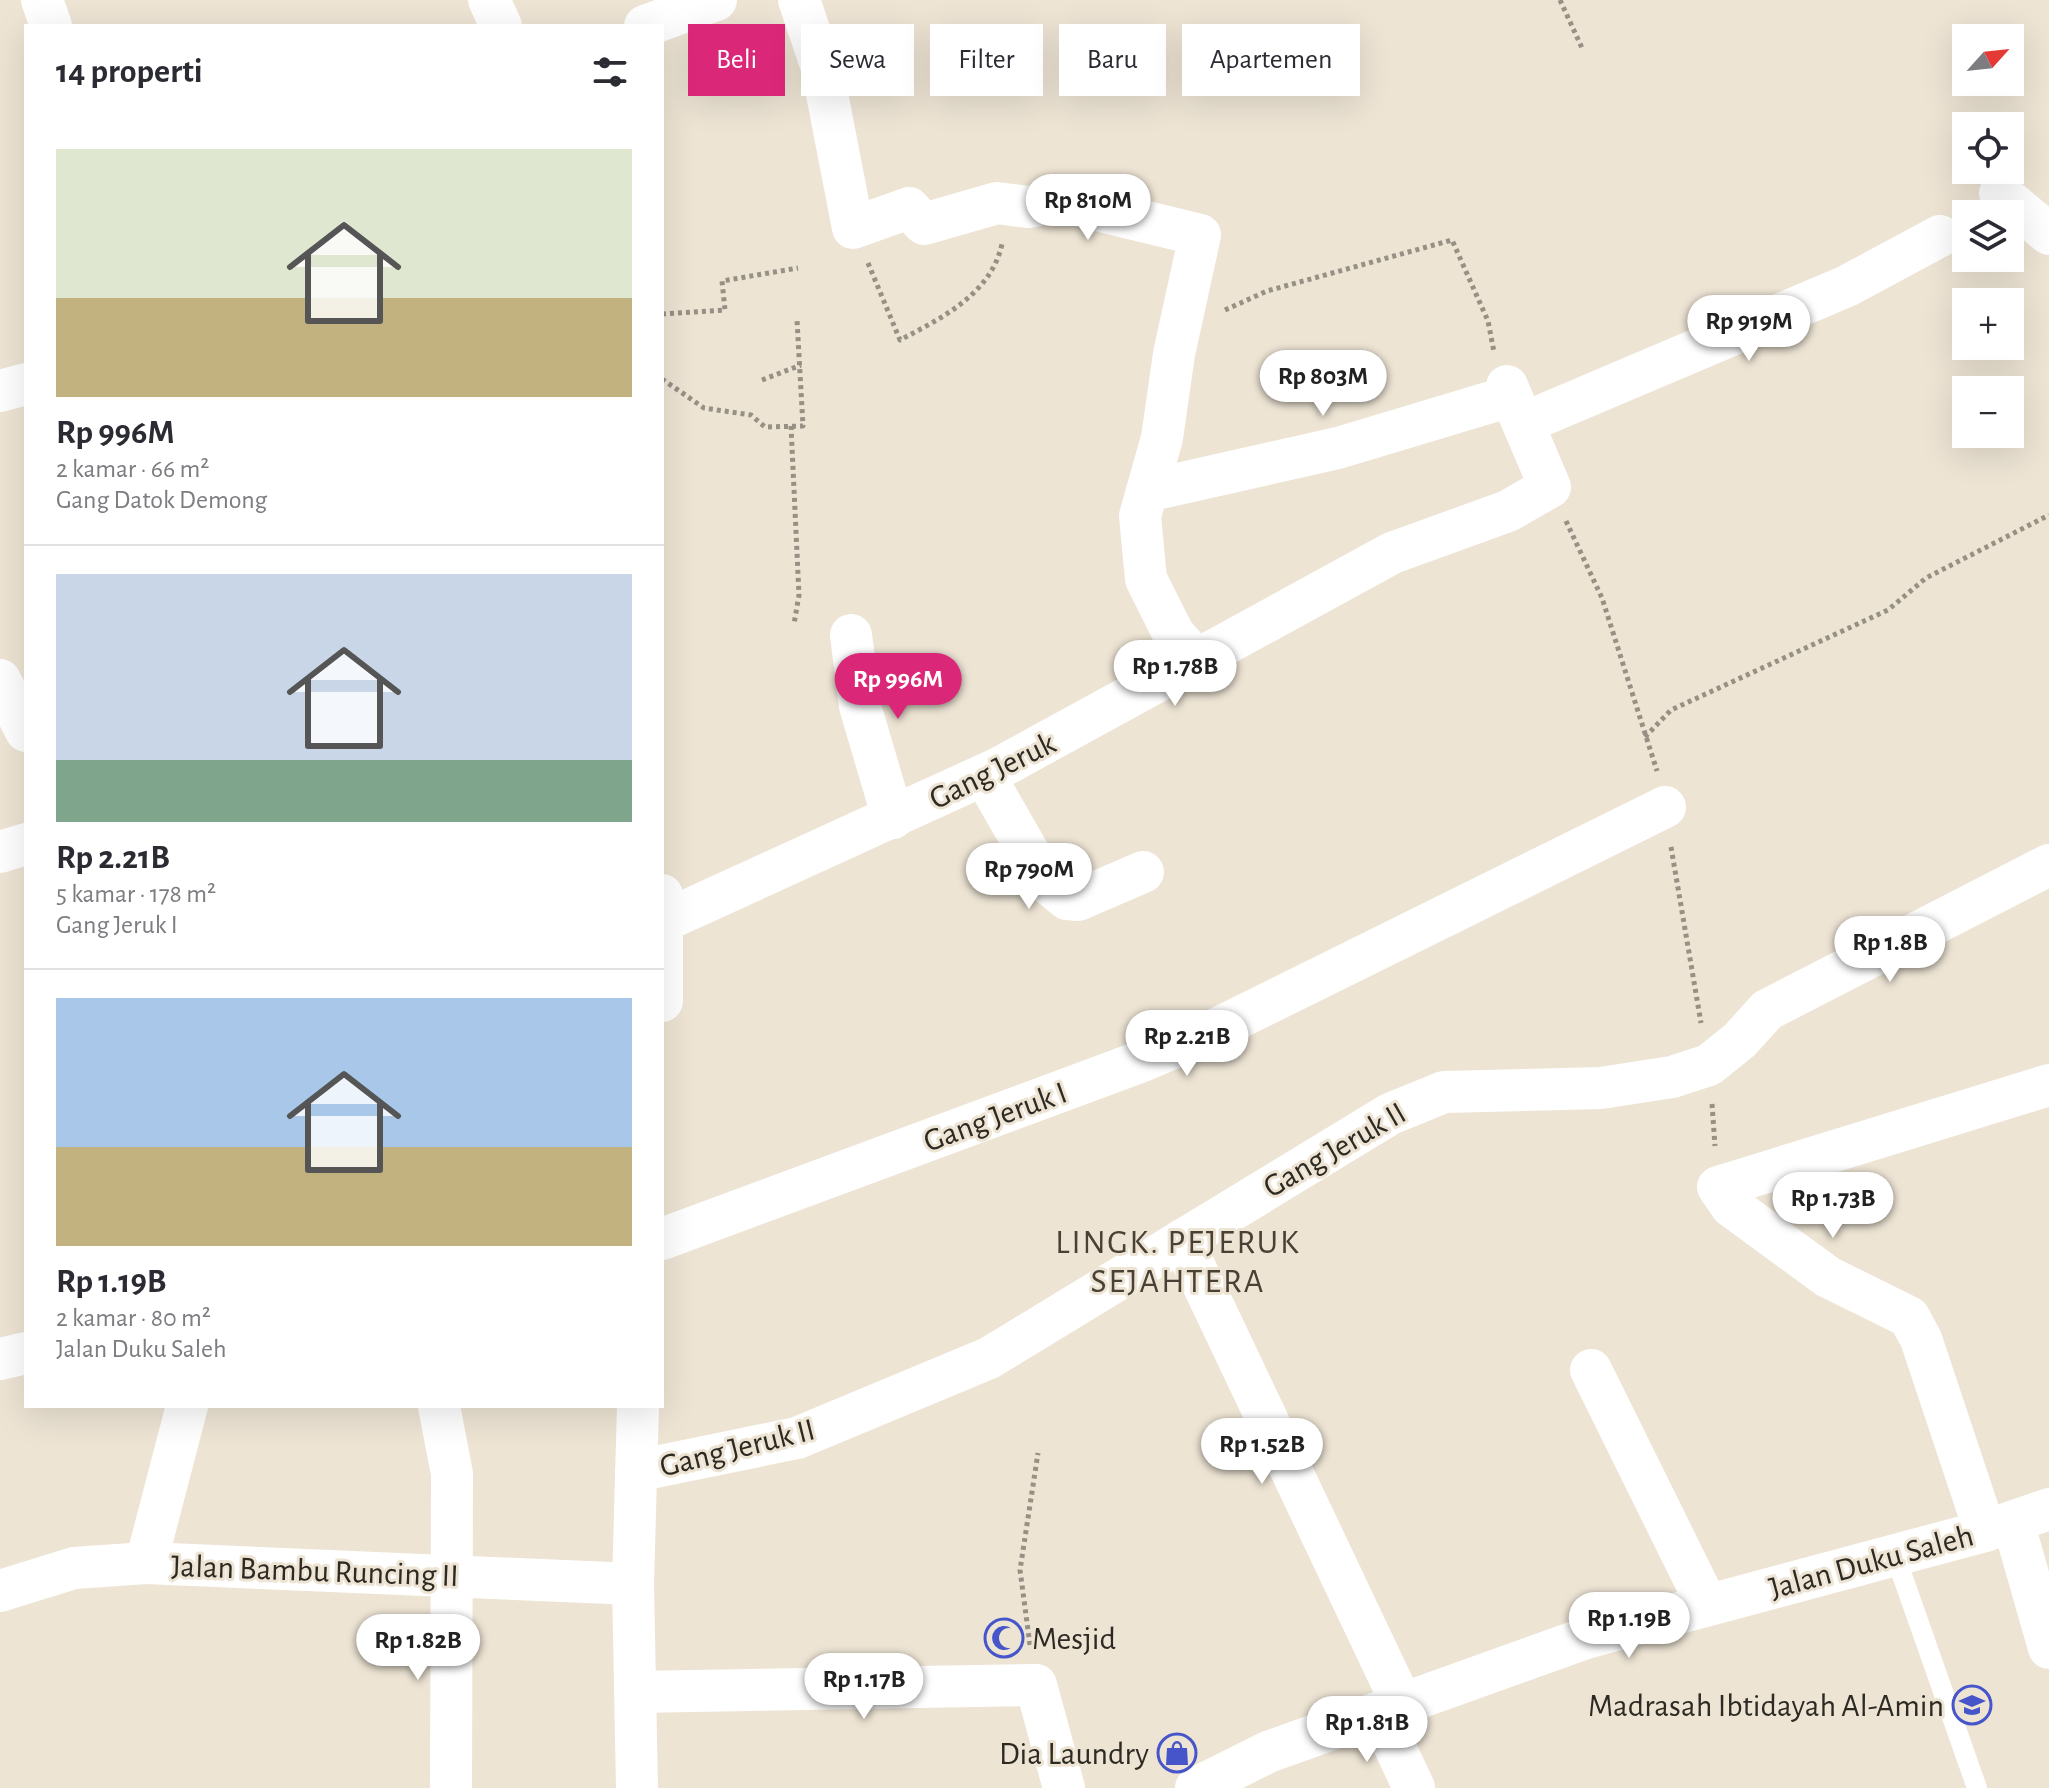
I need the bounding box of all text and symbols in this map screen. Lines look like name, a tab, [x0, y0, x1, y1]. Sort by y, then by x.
chip: Beli	[688, 24, 785, 96]
chip: Sewa	[801, 24, 914, 96]
chip: Filter	[930, 24, 1043, 96]
chip: Baru	[1059, 24, 1166, 96]
chip: Apartemen	[1182, 24, 1360, 96]
north arrow	[1952, 24, 2024, 96]
map controls	[1952, 24, 2024, 448]
icon: filters	[588, 50, 632, 94]
text: 14 properti	[56, 55, 203, 89]
button: locate	[1952, 112, 2024, 184]
pin: Rp 810M	[1014, 174, 1162, 242]
text: Rp 810M	[1044, 187, 1132, 213]
button: layers	[1952, 200, 2024, 272]
icon: home	[272, 201, 416, 345]
button: +	[1952, 288, 2024, 360]
pin: Rp 919M	[1675, 295, 1823, 363]
text: Rp 919M	[1705, 308, 1793, 334]
pin: Rp 803M	[1249, 350, 1397, 418]
text: Rp 803M	[1278, 363, 1368, 389]
button: −	[1952, 376, 2024, 448]
text: Rp 996M	[56, 416, 175, 450]
text: 2 kamar · 66 m²	[56, 456, 209, 482]
text: Gang Datok Demong	[56, 487, 267, 513]
icon: home	[272, 626, 416, 770]
pin: Rp 1.78B	[1092, 640, 1258, 708]
pin: Rp 996M	[824, 653, 972, 721]
text: Rp 1.78B	[1132, 653, 1218, 679]
text: Rp 996M	[853, 666, 943, 692]
street label: Gang Jeruk	[924, 727, 1061, 815]
text: Rp 2.21B	[56, 841, 170, 875]
pin: Rp 790M	[955, 843, 1103, 911]
text: Rp 790M	[984, 856, 1074, 882]
text: 5 kamar · 178 m²	[56, 881, 216, 907]
text: Gang Jeruk I	[56, 912, 178, 938]
pin: Rp 1.8B	[1816, 916, 1964, 984]
text: Rp 1.8B	[1852, 929, 1928, 955]
pin: Rp 2.21B	[1104, 1010, 1270, 1078]
text: Rp 2.21B	[1143, 1023, 1231, 1049]
icon: home	[272, 1050, 416, 1194]
street label: Gang Jeruk I	[919, 1076, 1071, 1158]
street label: Gang Jeruk II	[1258, 1096, 1411, 1203]
pin: Rp 1.73B	[1750, 1172, 1916, 1240]
text: Rp 1.73B	[1790, 1185, 1876, 1211]
district label: LINGK. PEJERUK SEJAHTERA	[1055, 1226, 1301, 1299]
text: Rp 1.19B	[56, 1265, 167, 1299]
text: 2 kamar · 80 m²	[56, 1305, 211, 1331]
text: Jalan Duku Saleh	[56, 1336, 227, 1362]
street label: Gang Jeruk II	[657, 1413, 818, 1483]
pin: Rp 1.52B	[1179, 1418, 1345, 1486]
text: Rp 1.52B	[1219, 1431, 1305, 1457]
street label: Jalan Duku Saleh	[1766, 1519, 1977, 1605]
street label: Jalan Bambu Runcing II	[171, 1550, 459, 1592]
pin: Rp 1.19B	[1546, 1592, 1712, 1660]
text: Rp 1.19B	[1587, 1605, 1671, 1631]
pin: Rp 1.82B	[335, 1614, 501, 1682]
mosque icon: Mesjid	[983, 1617, 1025, 1659]
place label: Mesjid	[1032, 1623, 1116, 1655]
text: Rp 1.82B	[374, 1627, 462, 1653]
pin: Rp 1.17B	[781, 1653, 947, 1721]
text: Rp 1.17B	[822, 1666, 906, 1692]
school or university icon: Madrasah Ibtidayah Al-Amin	[1951, 1684, 1993, 1726]
place label: Madrasah Ibtidayah Al-Amin	[1588, 1690, 1944, 1722]
pin: Rp 1.81B	[1284, 1696, 1450, 1764]
text: Rp 1.81B	[1325, 1709, 1409, 1735]
shop icon: Dia Laundry	[1156, 1732, 1198, 1774]
place label: Dia Laundry	[999, 1738, 1149, 1770]

